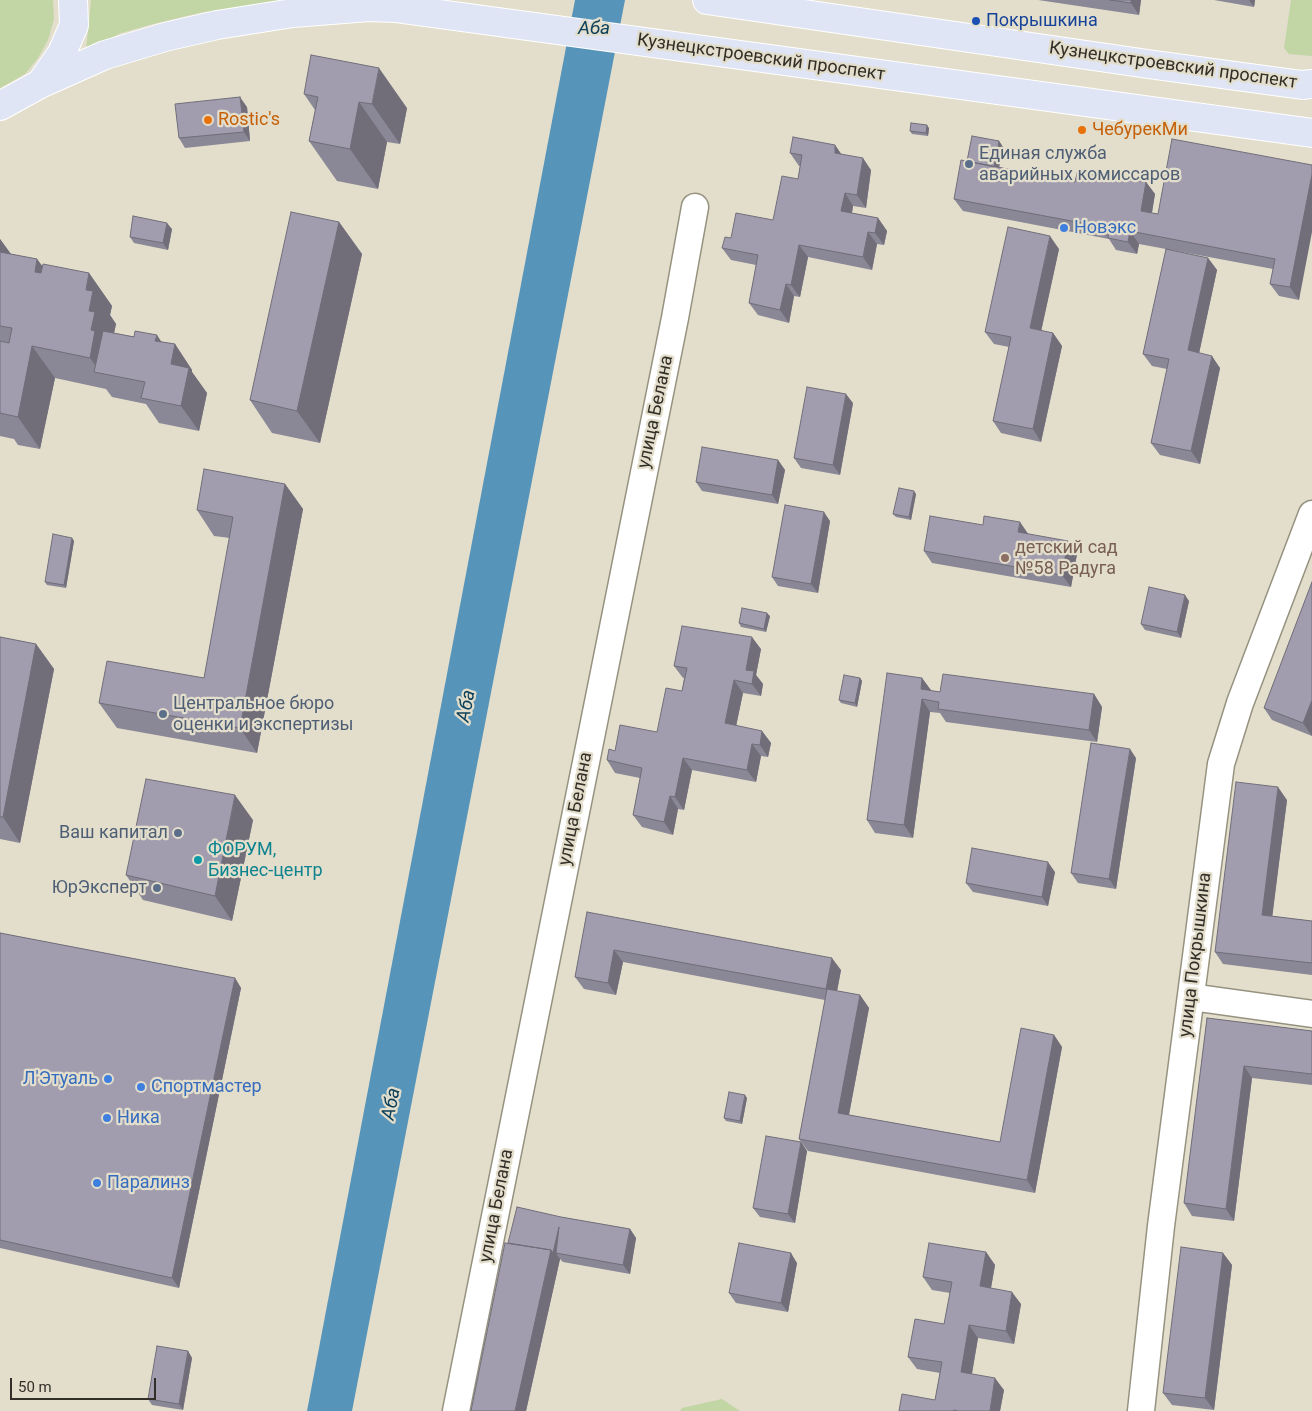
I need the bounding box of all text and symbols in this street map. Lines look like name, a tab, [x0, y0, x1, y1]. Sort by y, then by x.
place label: Покрышкина	[986, 10, 1098, 32]
marker: Покрышкина	[970, 15, 982, 27]
water label: Аба	[578, 18, 610, 40]
street label: Кузнецкстроевский проспект	[636, 30, 886, 86]
street label: Кузнецкстроевский проспект	[1048, 38, 1298, 94]
place label: Rostic's	[218, 109, 280, 131]
marker: Rostic's	[202, 114, 214, 126]
place label: ЧебурекМи	[1092, 119, 1188, 141]
marker: ЧебурекМи	[1076, 124, 1088, 136]
place label: Единая служба аварийных комиссаров	[979, 143, 1180, 186]
marker: Единая служба аварийных комиссаров	[963, 158, 975, 170]
place label: Новэкс	[1074, 217, 1136, 239]
marker: Новэкс	[1058, 222, 1070, 234]
street label: улица Белана	[633, 353, 679, 471]
place label: детский сад №58 Радуга	[1015, 537, 1118, 580]
marker: детский сад №58 Радуга	[999, 552, 1011, 564]
water label: Аба	[453, 688, 481, 724]
place label: Центральное бюро оценки и экспертизы	[173, 693, 353, 736]
marker: Центральное бюро оценки и экспертизы	[157, 708, 169, 720]
street label: улица Белана	[554, 750, 598, 868]
place label: Ваш капитал	[59, 822, 168, 844]
marker: Ваш капитал	[172, 827, 184, 839]
place label: ФОРУМ, Бизнес-центр	[208, 839, 323, 882]
marker: ФОРУМ, Бизнес-центр	[192, 854, 204, 866]
street label: улица Покрышкина	[1175, 871, 1217, 1039]
place label: ЮрЭксперт	[52, 877, 147, 899]
marker: ЮрЭксперт	[151, 882, 163, 894]
place label: Л'Этуаль	[23, 1068, 98, 1090]
marker: Л'Этуаль	[102, 1073, 114, 1085]
place label: Спортмастер	[151, 1076, 262, 1098]
marker: Спортмастер	[135, 1081, 147, 1093]
water label: Аба	[378, 1086, 406, 1122]
place label: Ника	[117, 1107, 160, 1129]
marker: Ника	[101, 1112, 113, 1124]
street label: улица Белана	[475, 1147, 519, 1265]
place label: Паралинз	[107, 1172, 190, 1194]
marker: Паралинз	[91, 1177, 103, 1189]
scale bar	[12, 1368, 159, 1400]
text: 50 m	[18, 1378, 52, 1396]

